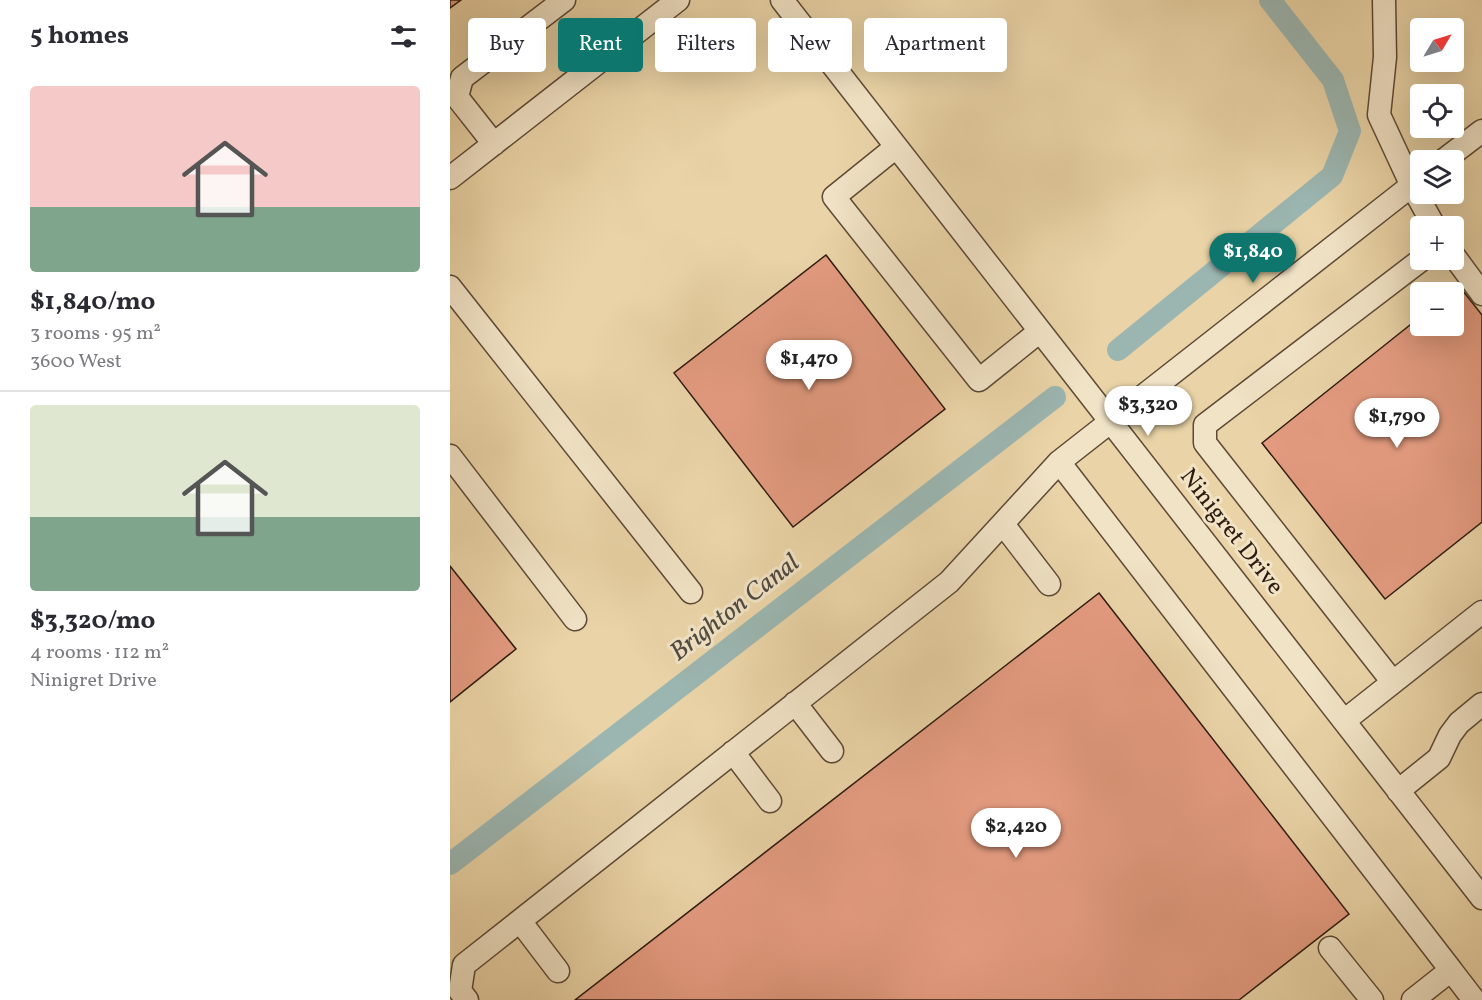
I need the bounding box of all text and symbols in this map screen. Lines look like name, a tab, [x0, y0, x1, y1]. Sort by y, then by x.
text: 5 homes	[30, 18, 129, 54]
chip: Buy	[468, 18, 546, 72]
chip: Rent	[558, 18, 643, 72]
chip: Filters	[655, 18, 756, 72]
chip: New	[768, 18, 852, 72]
chip: Apartment	[864, 18, 1007, 72]
north arrow	[1410, 18, 1464, 72]
map controls	[1410, 18, 1464, 336]
icon: filters	[387, 20, 420, 53]
button: locate	[1410, 84, 1464, 138]
icon: home	[171, 125, 279, 233]
button: layers	[1410, 150, 1464, 204]
button: +	[1410, 216, 1464, 270]
pin: $1,840	[1204, 233, 1302, 284]
text: $1,840	[1223, 238, 1283, 266]
button: −	[1410, 282, 1464, 336]
text: $1,840/mo	[30, 284, 155, 320]
text: 3 rooms · 95 m²	[30, 320, 161, 348]
pin: $1,470	[760, 340, 858, 391]
text: $1,470	[780, 345, 838, 373]
text: 3600 West	[30, 348, 122, 376]
pin: $3,320	[1099, 386, 1197, 437]
text: $3,320	[1118, 391, 1178, 419]
pin: $1,790	[1348, 398, 1446, 449]
text: $1,790	[1368, 403, 1426, 431]
icon: home	[171, 444, 279, 552]
street label: Ninigret Drive	[1171, 462, 1291, 602]
water label: Brighton Canal	[663, 546, 808, 670]
text: $3,320/mo	[30, 603, 155, 639]
text: 4 rooms · 112 m²	[30, 639, 169, 667]
text: Ninigret Drive	[30, 667, 157, 695]
pin: $2,420	[967, 808, 1065, 859]
text: $2,420	[985, 813, 1047, 841]

